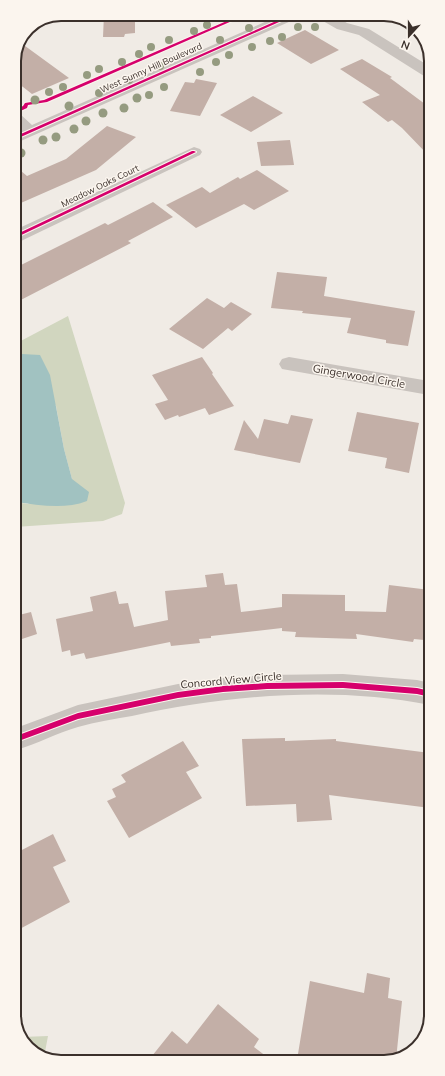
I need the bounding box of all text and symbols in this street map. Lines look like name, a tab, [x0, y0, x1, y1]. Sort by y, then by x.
north arrow	[389, 16, 429, 56]
text: N	[399, 37, 412, 53]
street label: West Sunny Hill Boulevard	[98, 40, 204, 96]
street label: Meadow Oaks Court	[59, 162, 140, 209]
street label: Gingerwood Circle	[312, 361, 406, 391]
street label: Concord View Circle	[180, 669, 282, 691]

